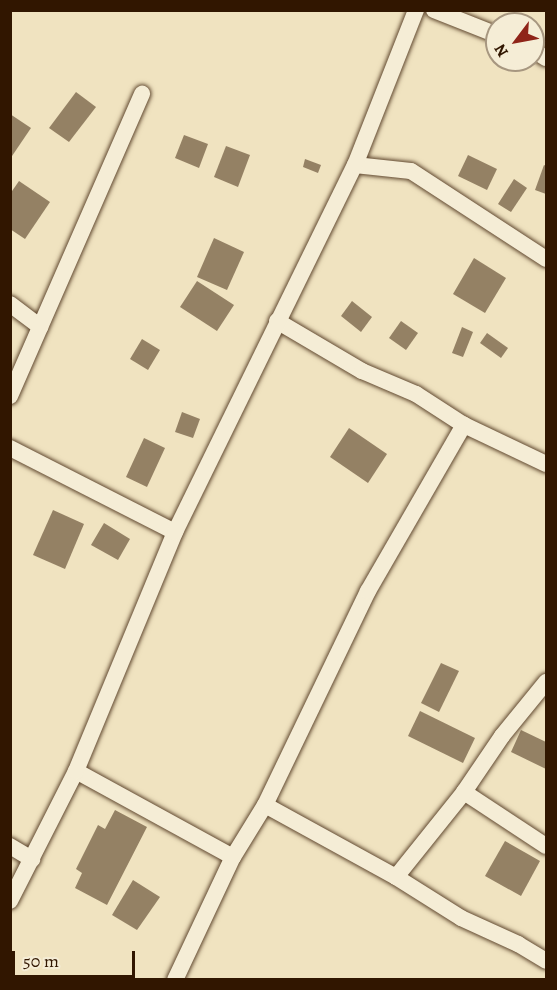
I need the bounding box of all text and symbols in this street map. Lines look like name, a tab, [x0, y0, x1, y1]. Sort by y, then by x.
north arrow	[485, 12, 545, 72]
text: N	[489, 40, 514, 61]
scale bar	[15, 939, 138, 977]
text: 50 m	[23, 949, 59, 973]

